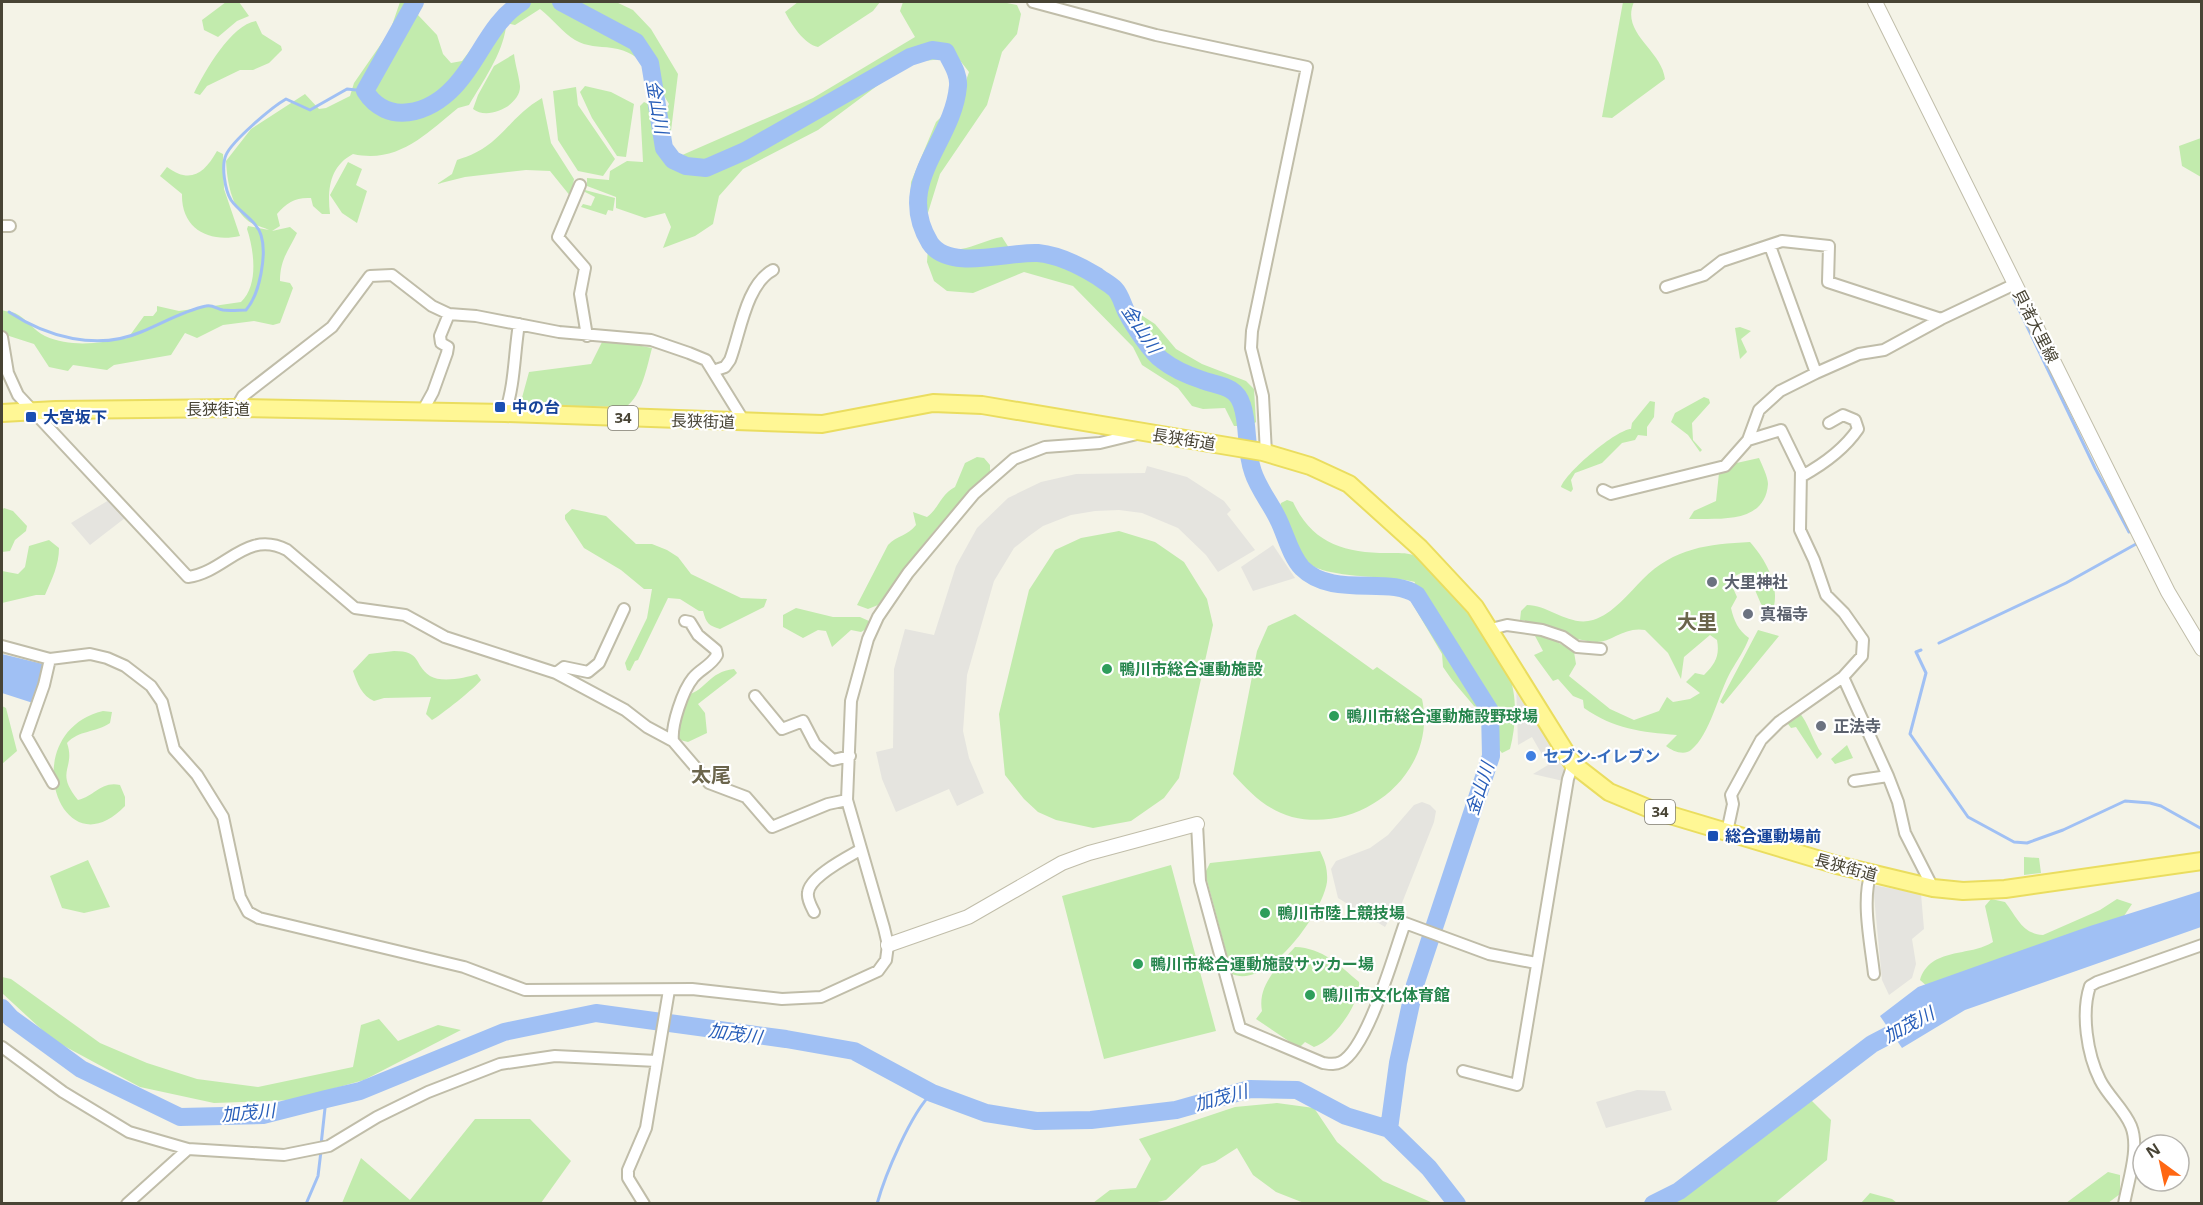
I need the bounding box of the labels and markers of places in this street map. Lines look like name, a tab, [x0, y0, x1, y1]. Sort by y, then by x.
place label: 中の台	[512, 396, 560, 418]
marker: 中の台	[493, 400, 507, 414]
place label: 大宮坂下	[43, 406, 107, 428]
marker: 大宮坂下	[24, 410, 38, 424]
place label: 大里神社	[1724, 571, 1788, 593]
marker: 大里神社	[1705, 575, 1719, 589]
place label: 真福寺	[1760, 603, 1808, 625]
marker: 真福寺	[1741, 607, 1755, 621]
place label: 鴨川市総合運動施設	[1119, 658, 1263, 680]
marker: 鴨川市総合運動施設	[1100, 662, 1114, 676]
place label: 鴨川市総合運動施設野球場	[1346, 705, 1538, 727]
marker: 鴨川市総合運動施設野球場	[1327, 709, 1341, 723]
place label: 正法寺	[1833, 715, 1881, 737]
marker: 正法寺	[1814, 719, 1828, 733]
place label: セブン-イレブン	[1543, 745, 1660, 767]
marker: セブン-イレブン	[1524, 749, 1538, 763]
place label: 総合運動場前	[1725, 825, 1821, 847]
marker: 総合運動場前	[1706, 829, 1720, 843]
place label: 鴨川市陸上競技場	[1277, 902, 1405, 924]
marker: 鴨川市陸上競技場	[1258, 906, 1272, 920]
place label: 鴨川市総合運動施設サッカー場	[1150, 953, 1374, 975]
marker: 鴨川市総合運動施設サッカー場	[1131, 957, 1145, 971]
place label: 鴨川市文化体育館	[1322, 984, 1450, 1006]
marker: 鴨川市文化体育館	[1303, 988, 1317, 1002]

